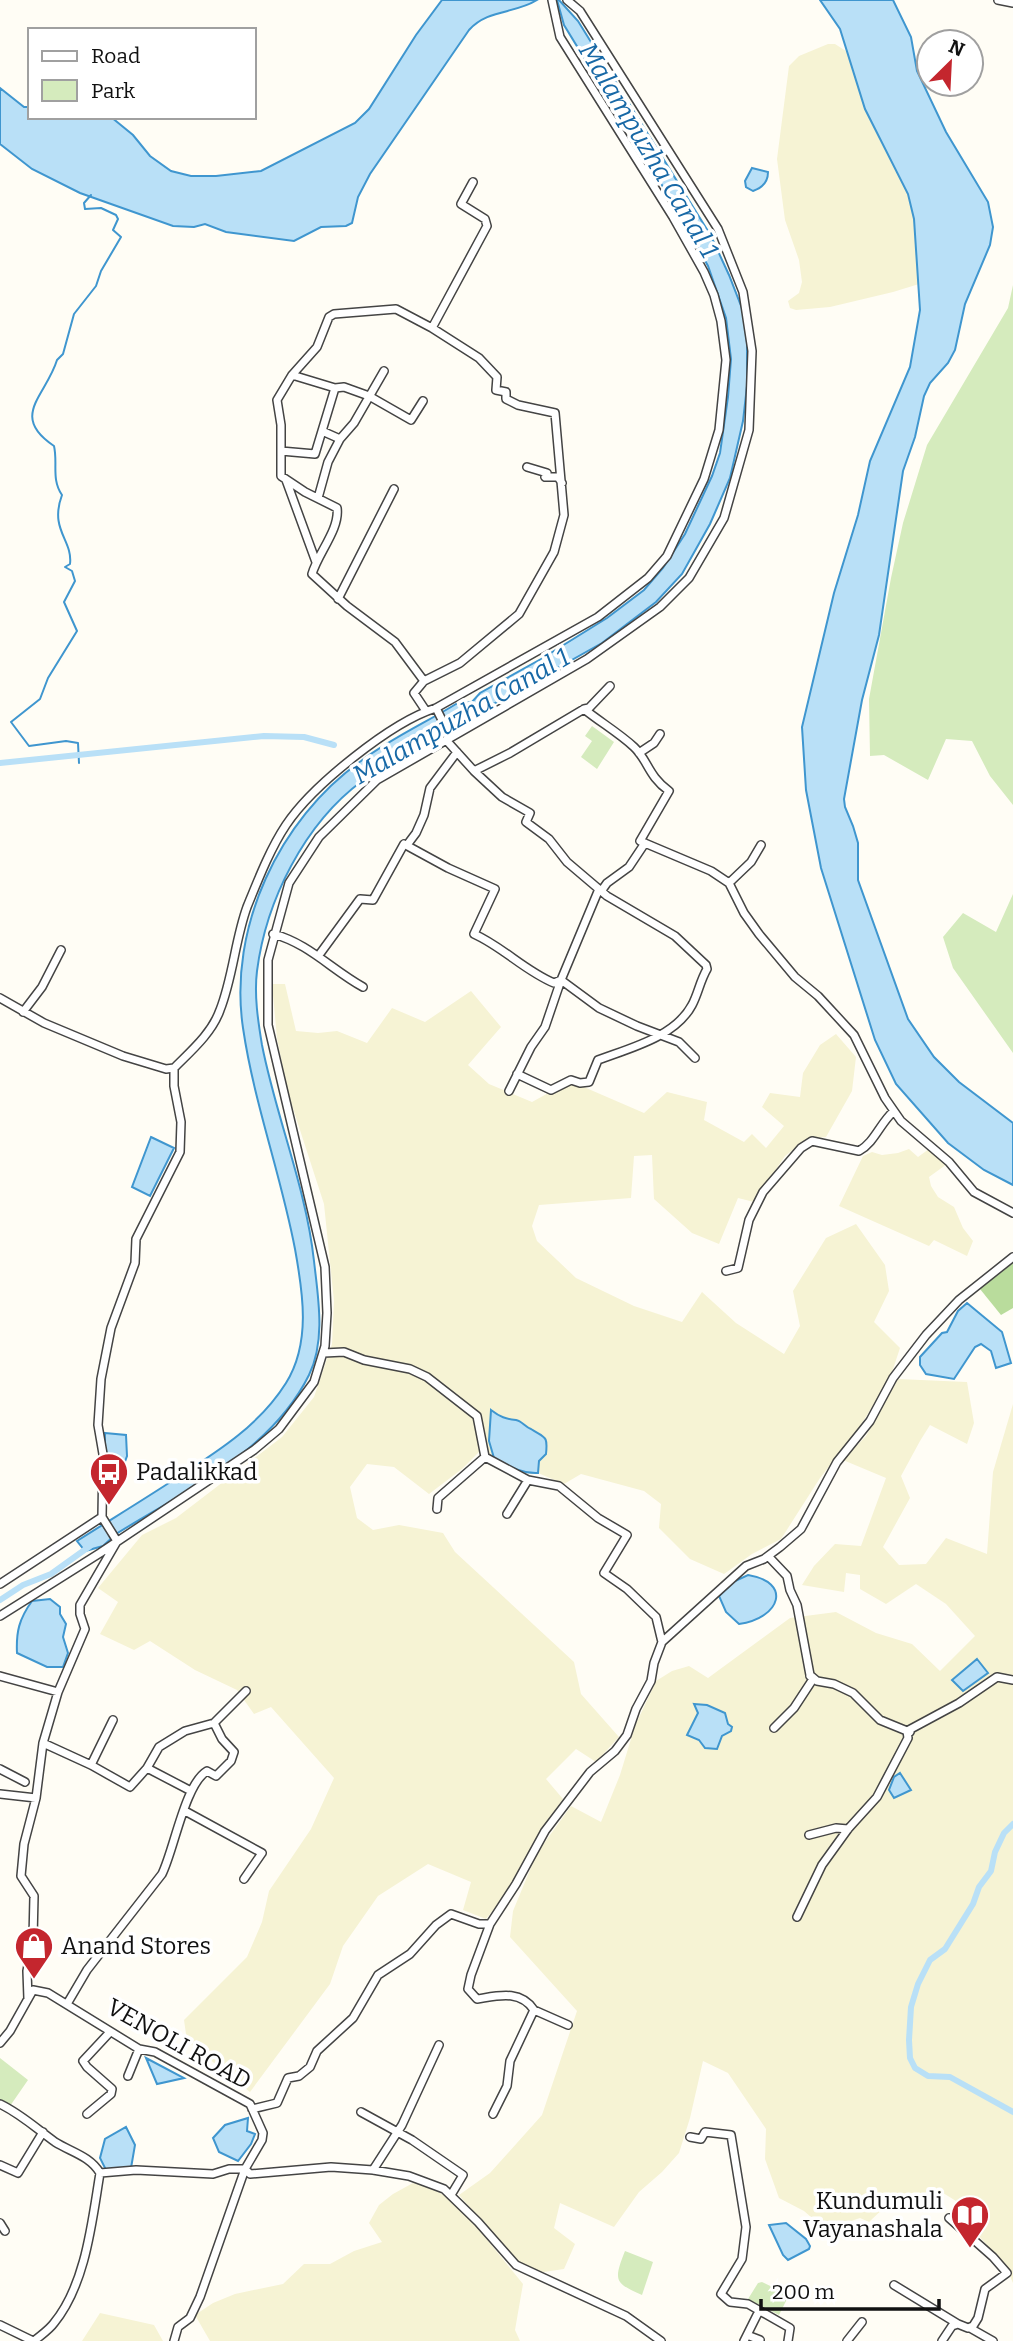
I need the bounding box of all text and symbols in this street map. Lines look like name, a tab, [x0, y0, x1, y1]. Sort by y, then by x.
legend	[28, 28, 256, 119]
north arrow	[915, 28, 985, 98]
text: N	[945, 34, 968, 62]
water label: Malampuzha Canal 1	[572, 37, 725, 263]
text: Road	[91, 43, 140, 69]
text: Park	[91, 78, 135, 104]
water label: Malampuzha Canal 1	[347, 642, 575, 791]
bus stop icon: Padalikkad	[88, 1451, 130, 1506]
place label: Padalikkad	[136, 1458, 257, 1486]
shop icon: Anand Stores	[13, 1925, 55, 1980]
place label: Anand Stores	[61, 1932, 211, 1960]
street label: VENOLI ROAD	[102, 1993, 256, 2095]
place label: Kundumuli Vayanashala	[803, 2187, 943, 2243]
library icon: Kundumuli Vayanashala	[949, 2194, 991, 2249]
scale bar	[761, 2268, 940, 2312]
text: 200 m	[772, 2279, 835, 2305]

